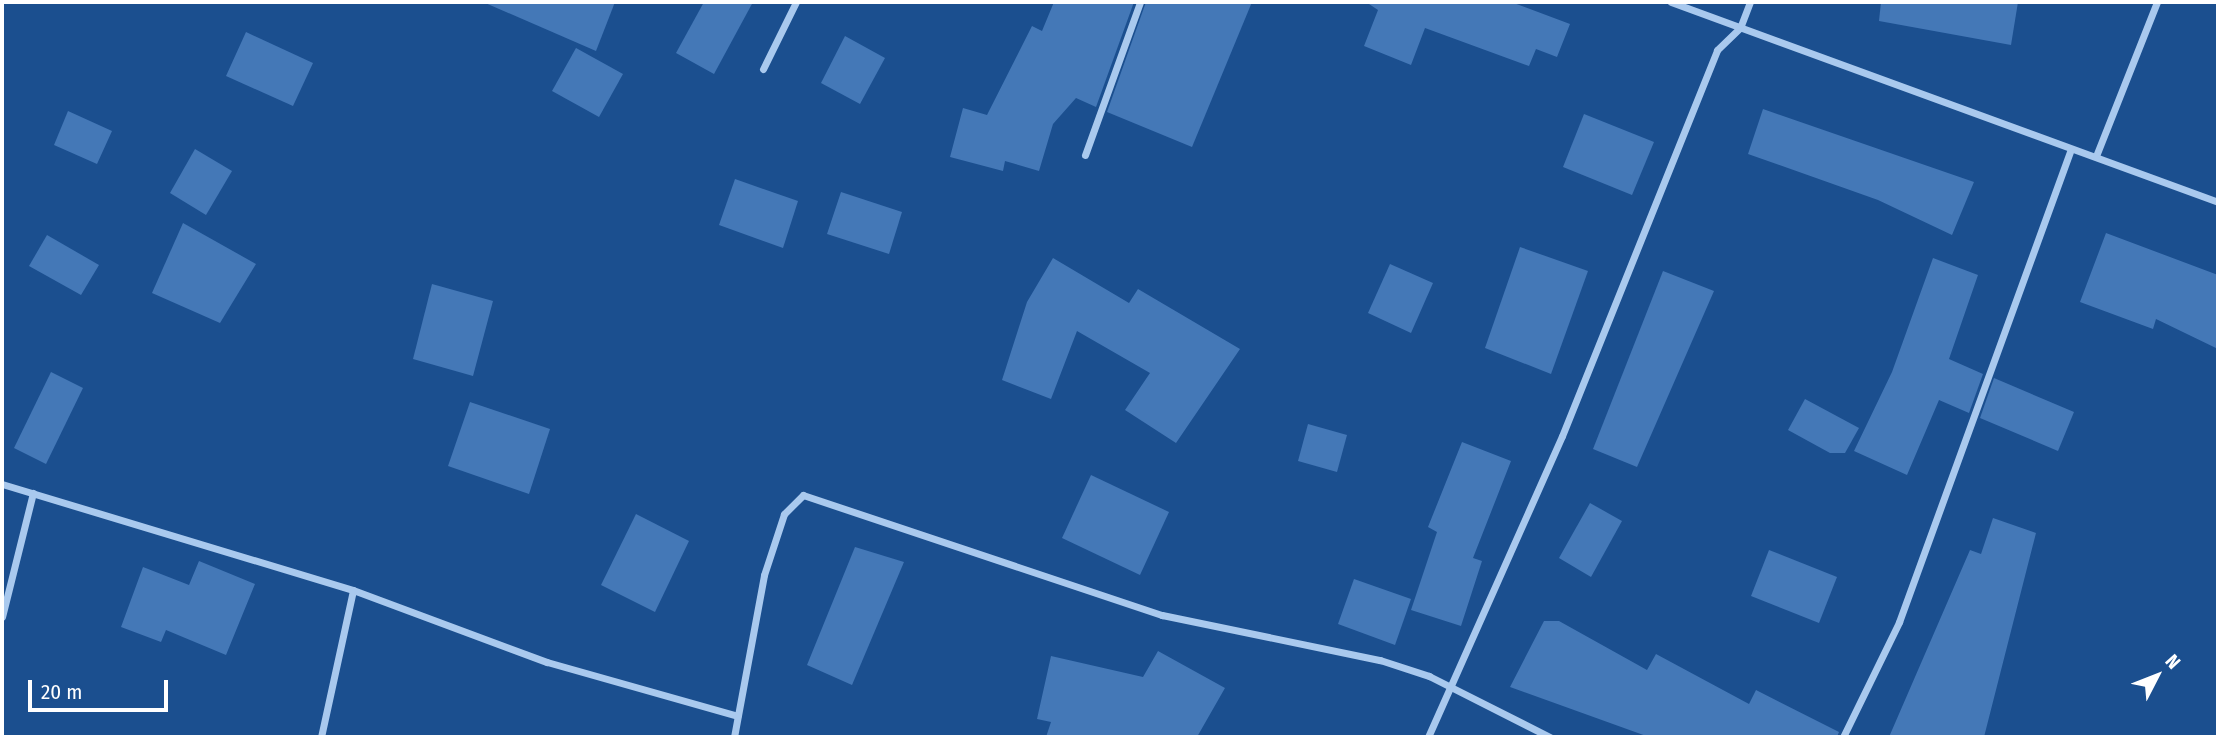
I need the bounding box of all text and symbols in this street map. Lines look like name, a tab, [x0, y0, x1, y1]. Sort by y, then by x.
north arrow	[2122, 641, 2192, 711]
text: N	[2161, 650, 2185, 674]
scale bar	[32, 666, 172, 710]
text: 20 m	[41, 679, 82, 705]

